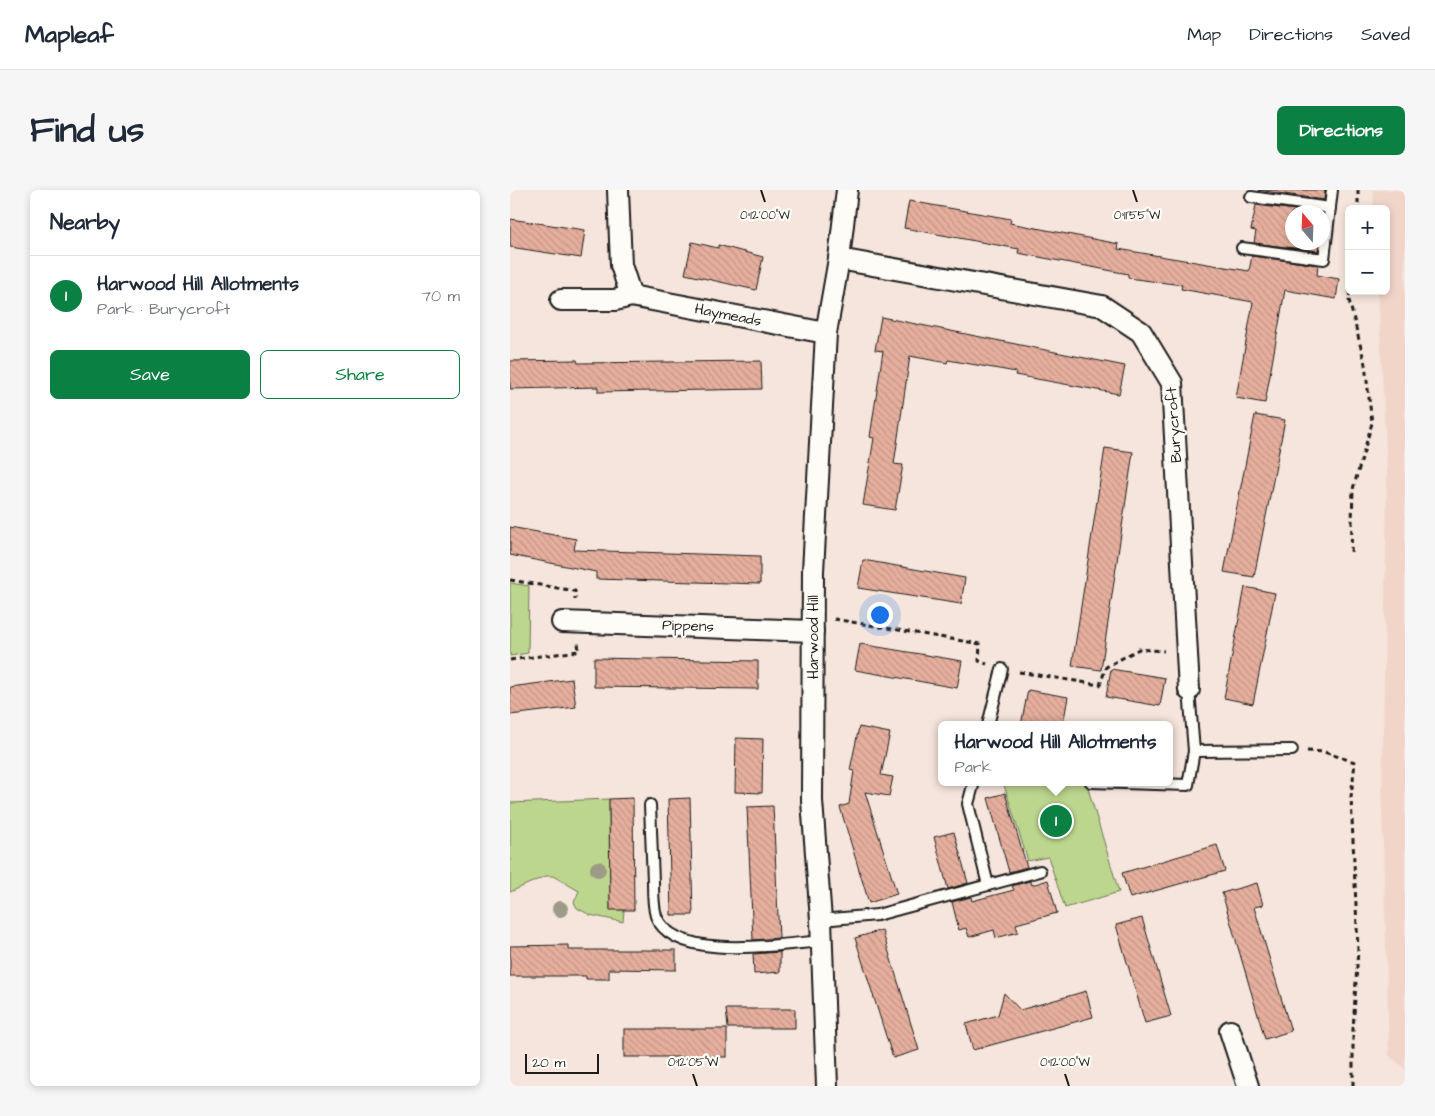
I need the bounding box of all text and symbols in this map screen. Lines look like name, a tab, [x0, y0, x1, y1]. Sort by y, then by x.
text: Mapleaf	[25, 18, 114, 52]
text: Map	[1187, 22, 1221, 47]
text: Directions	[1249, 22, 1333, 47]
text: Saved	[1361, 22, 1410, 47]
text: Find us	[30, 106, 144, 155]
button: Directions	[1277, 106, 1405, 155]
north arrow	[1285, 205, 1330, 250]
map controls	[1345, 205, 1390, 295]
button: +	[1345, 205, 1390, 250]
text: 0°12'00"W	[740, 207, 791, 224]
text: 0°11'55"W	[1114, 207, 1161, 224]
text: Nearby	[50, 208, 120, 237]
button: −	[1345, 250, 1390, 295]
text: Harwood Hill Allotments	[97, 271, 299, 298]
text: 1	[65, 285, 67, 307]
text: 70 m	[421, 285, 460, 307]
text: Park · Burycroft	[97, 298, 230, 320]
street label: Haymeads	[693, 298, 764, 333]
button: Save	[50, 350, 250, 399]
button: Share	[260, 350, 460, 399]
street label: Burycroft	[1161, 386, 1188, 464]
street label: Harwood Hill	[803, 595, 824, 679]
your location	[867, 602, 893, 628]
street label: Pippens	[662, 615, 715, 637]
popup	[938, 721, 1173, 786]
text: Harwood Hill Allotments	[954, 729, 1157, 756]
text: Park	[954, 756, 991, 778]
pin: 1	[1040, 802, 1072, 840]
scale bar	[525, 1051, 599, 1074]
text: 20 m	[532, 1053, 565, 1073]
text: 0°12'05"W	[668, 1054, 719, 1071]
text: 0°12'00"W	[1040, 1054, 1091, 1071]

